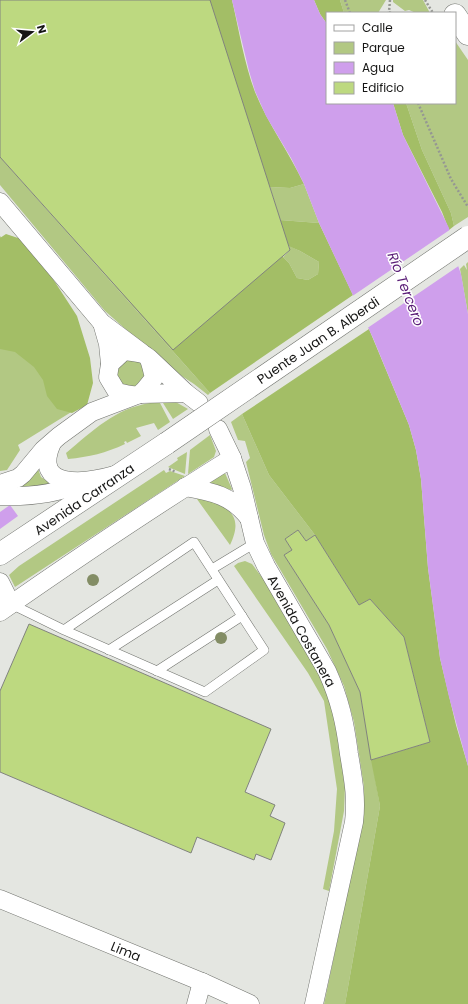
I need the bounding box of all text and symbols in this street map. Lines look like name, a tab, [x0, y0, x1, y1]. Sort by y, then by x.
north arrow	[12, 12, 52, 52]
legend	[326, 12, 456, 104]
text: Calle	[362, 19, 393, 36]
text: N	[33, 23, 50, 35]
text: Parque	[362, 39, 405, 56]
text: Agua	[362, 59, 394, 76]
text: Edificio	[362, 79, 404, 96]
water label: Río Tercero	[383, 249, 429, 329]
street label: Puente Juan B. Alberdi	[253, 292, 383, 389]
street label: Avenida Carranza	[30, 459, 138, 540]
street label: Avenida Costanera	[263, 572, 340, 691]
street label: Lima	[108, 937, 144, 966]

